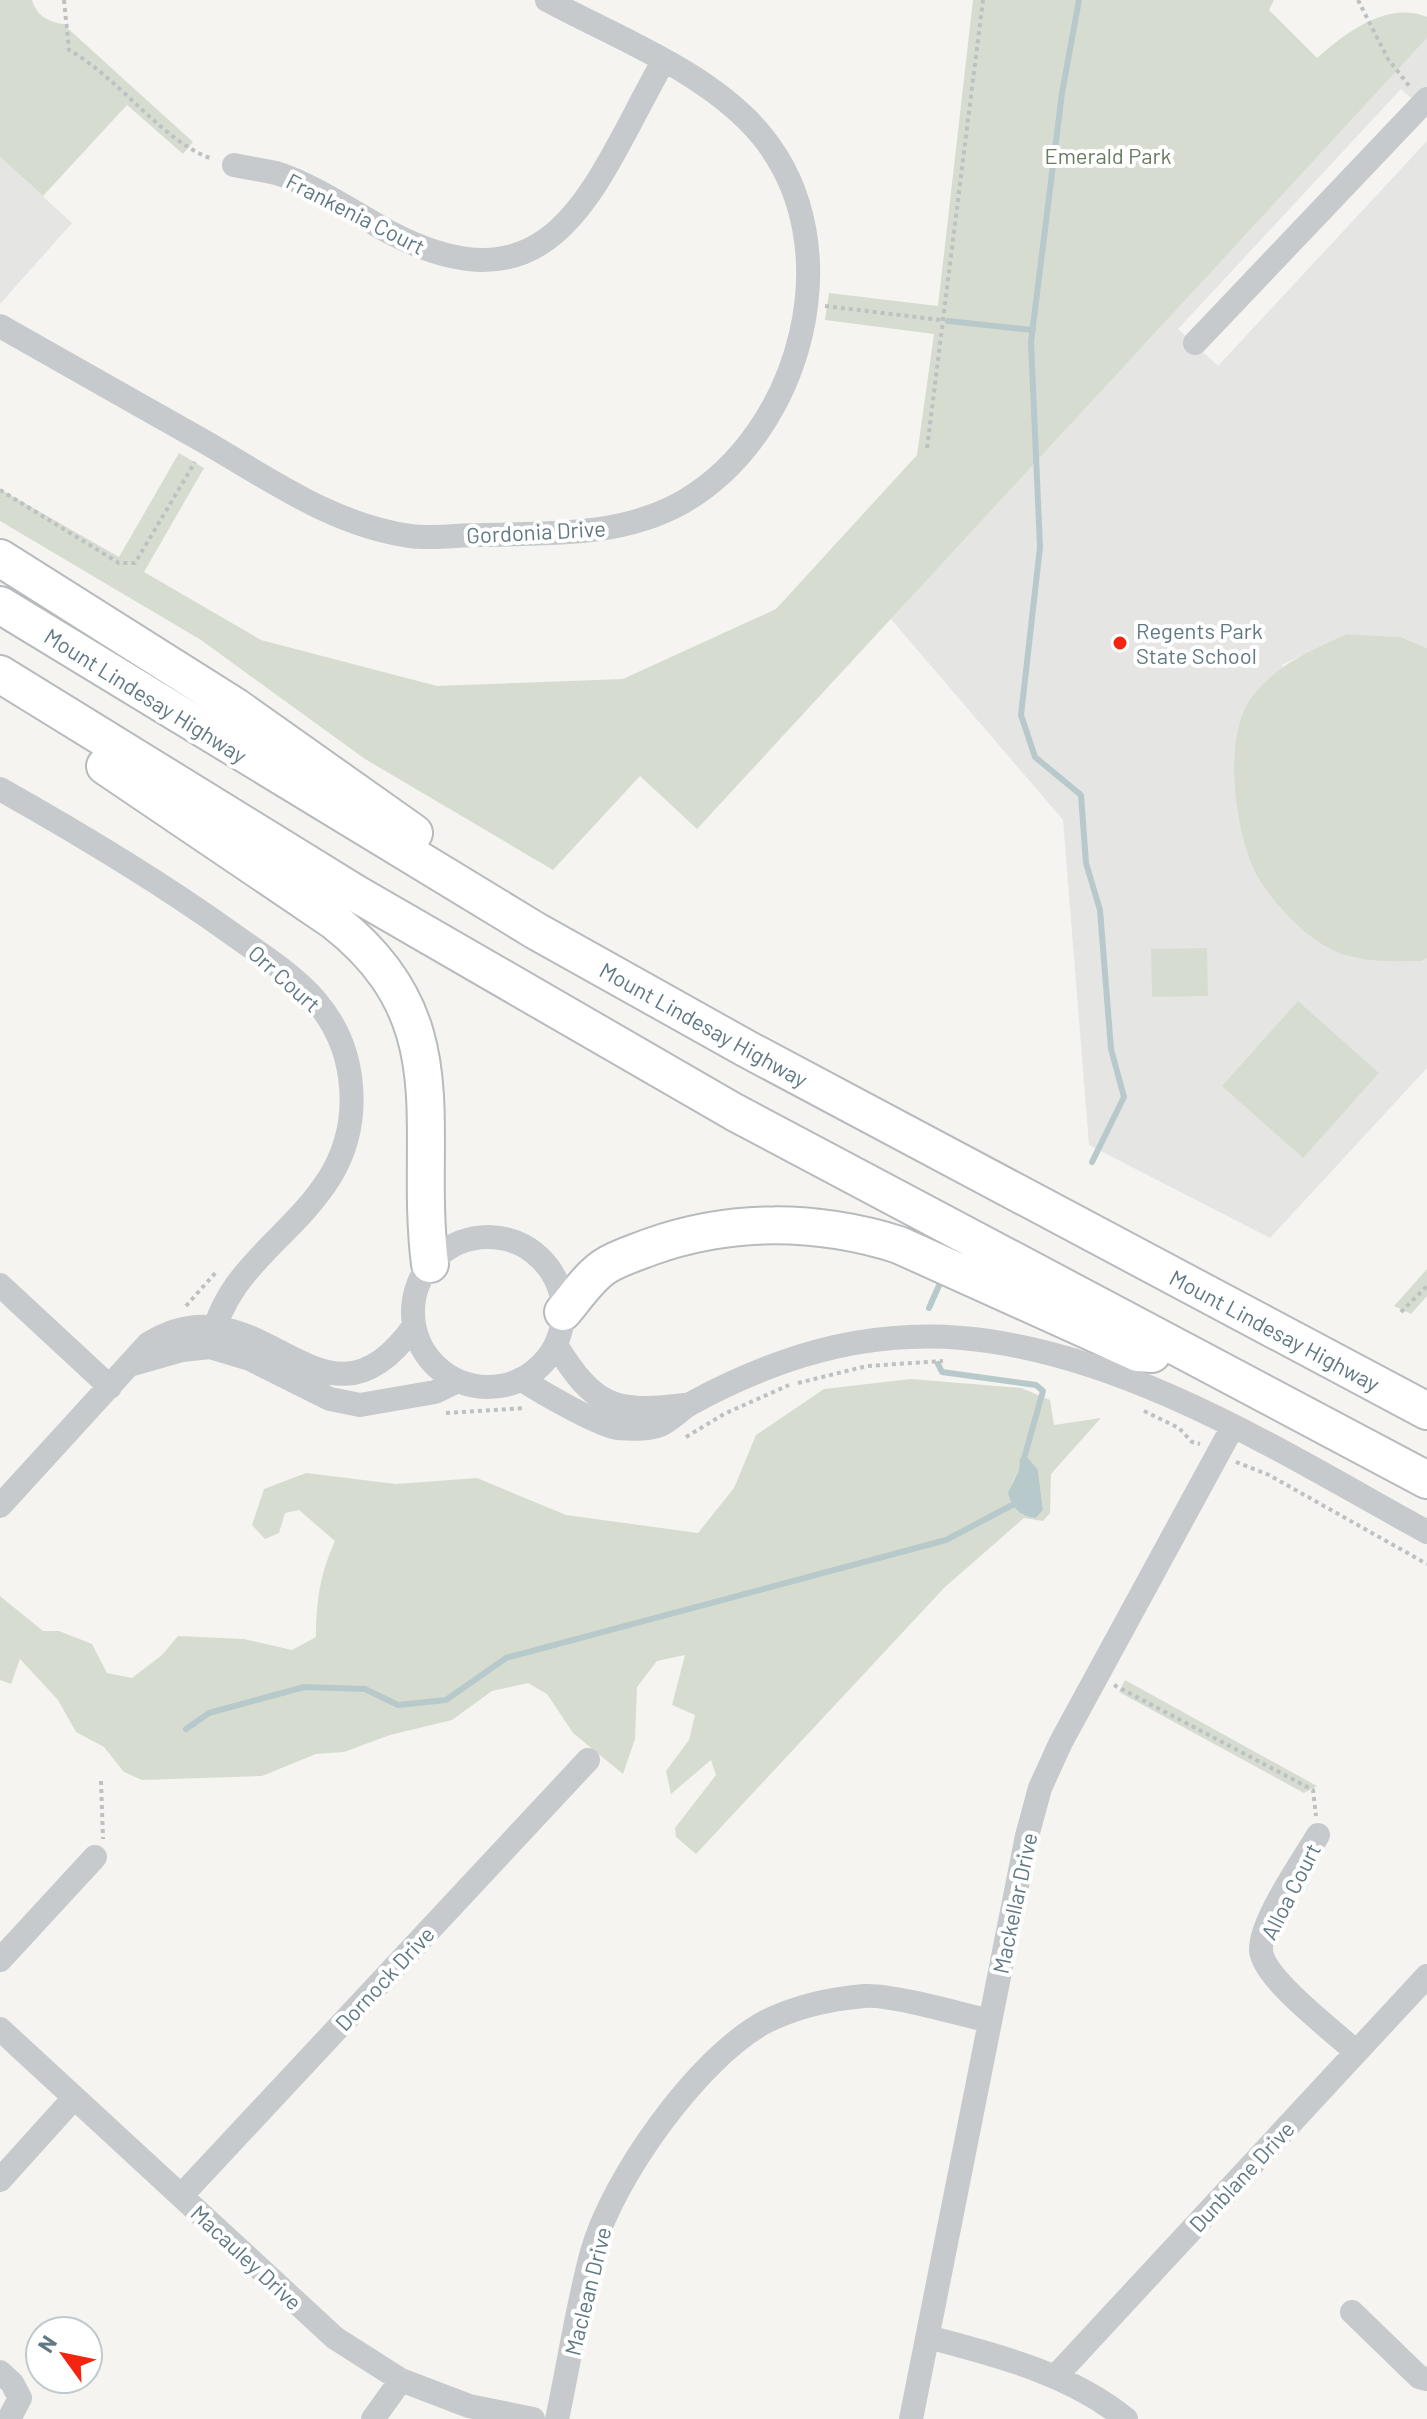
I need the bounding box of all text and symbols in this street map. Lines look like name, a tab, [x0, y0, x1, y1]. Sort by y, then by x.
park label: Emerald Park	[1045, 142, 1172, 168]
street label: Frankenia Court	[282, 167, 430, 259]
street label: Gordonia Drive	[466, 514, 606, 548]
place label: Regents Park State School	[1136, 617, 1263, 668]
street label: Mount Lindesay Highway	[40, 622, 252, 768]
marker: Regents Park State School	[1111, 634, 1129, 652]
street label: Orr Court	[244, 939, 326, 1017]
street label: Mount Lindesay Highway	[596, 956, 812, 1092]
street label: Mount Lindesay Highway	[1166, 1264, 1384, 1396]
street label: Mackellar Drive	[986, 1830, 1042, 1976]
street label: Alloa Court	[1255, 1839, 1325, 1943]
street label: Dornock Drive	[329, 1920, 439, 2036]
street label: Dunblane Drive	[1183, 2115, 1299, 2237]
street label: Macauley Drive	[186, 2199, 308, 2315]
street label: Maclean Drive	[558, 2224, 616, 2358]
north arrow	[24, 2315, 104, 2395]
text: N	[31, 2330, 61, 2357]

